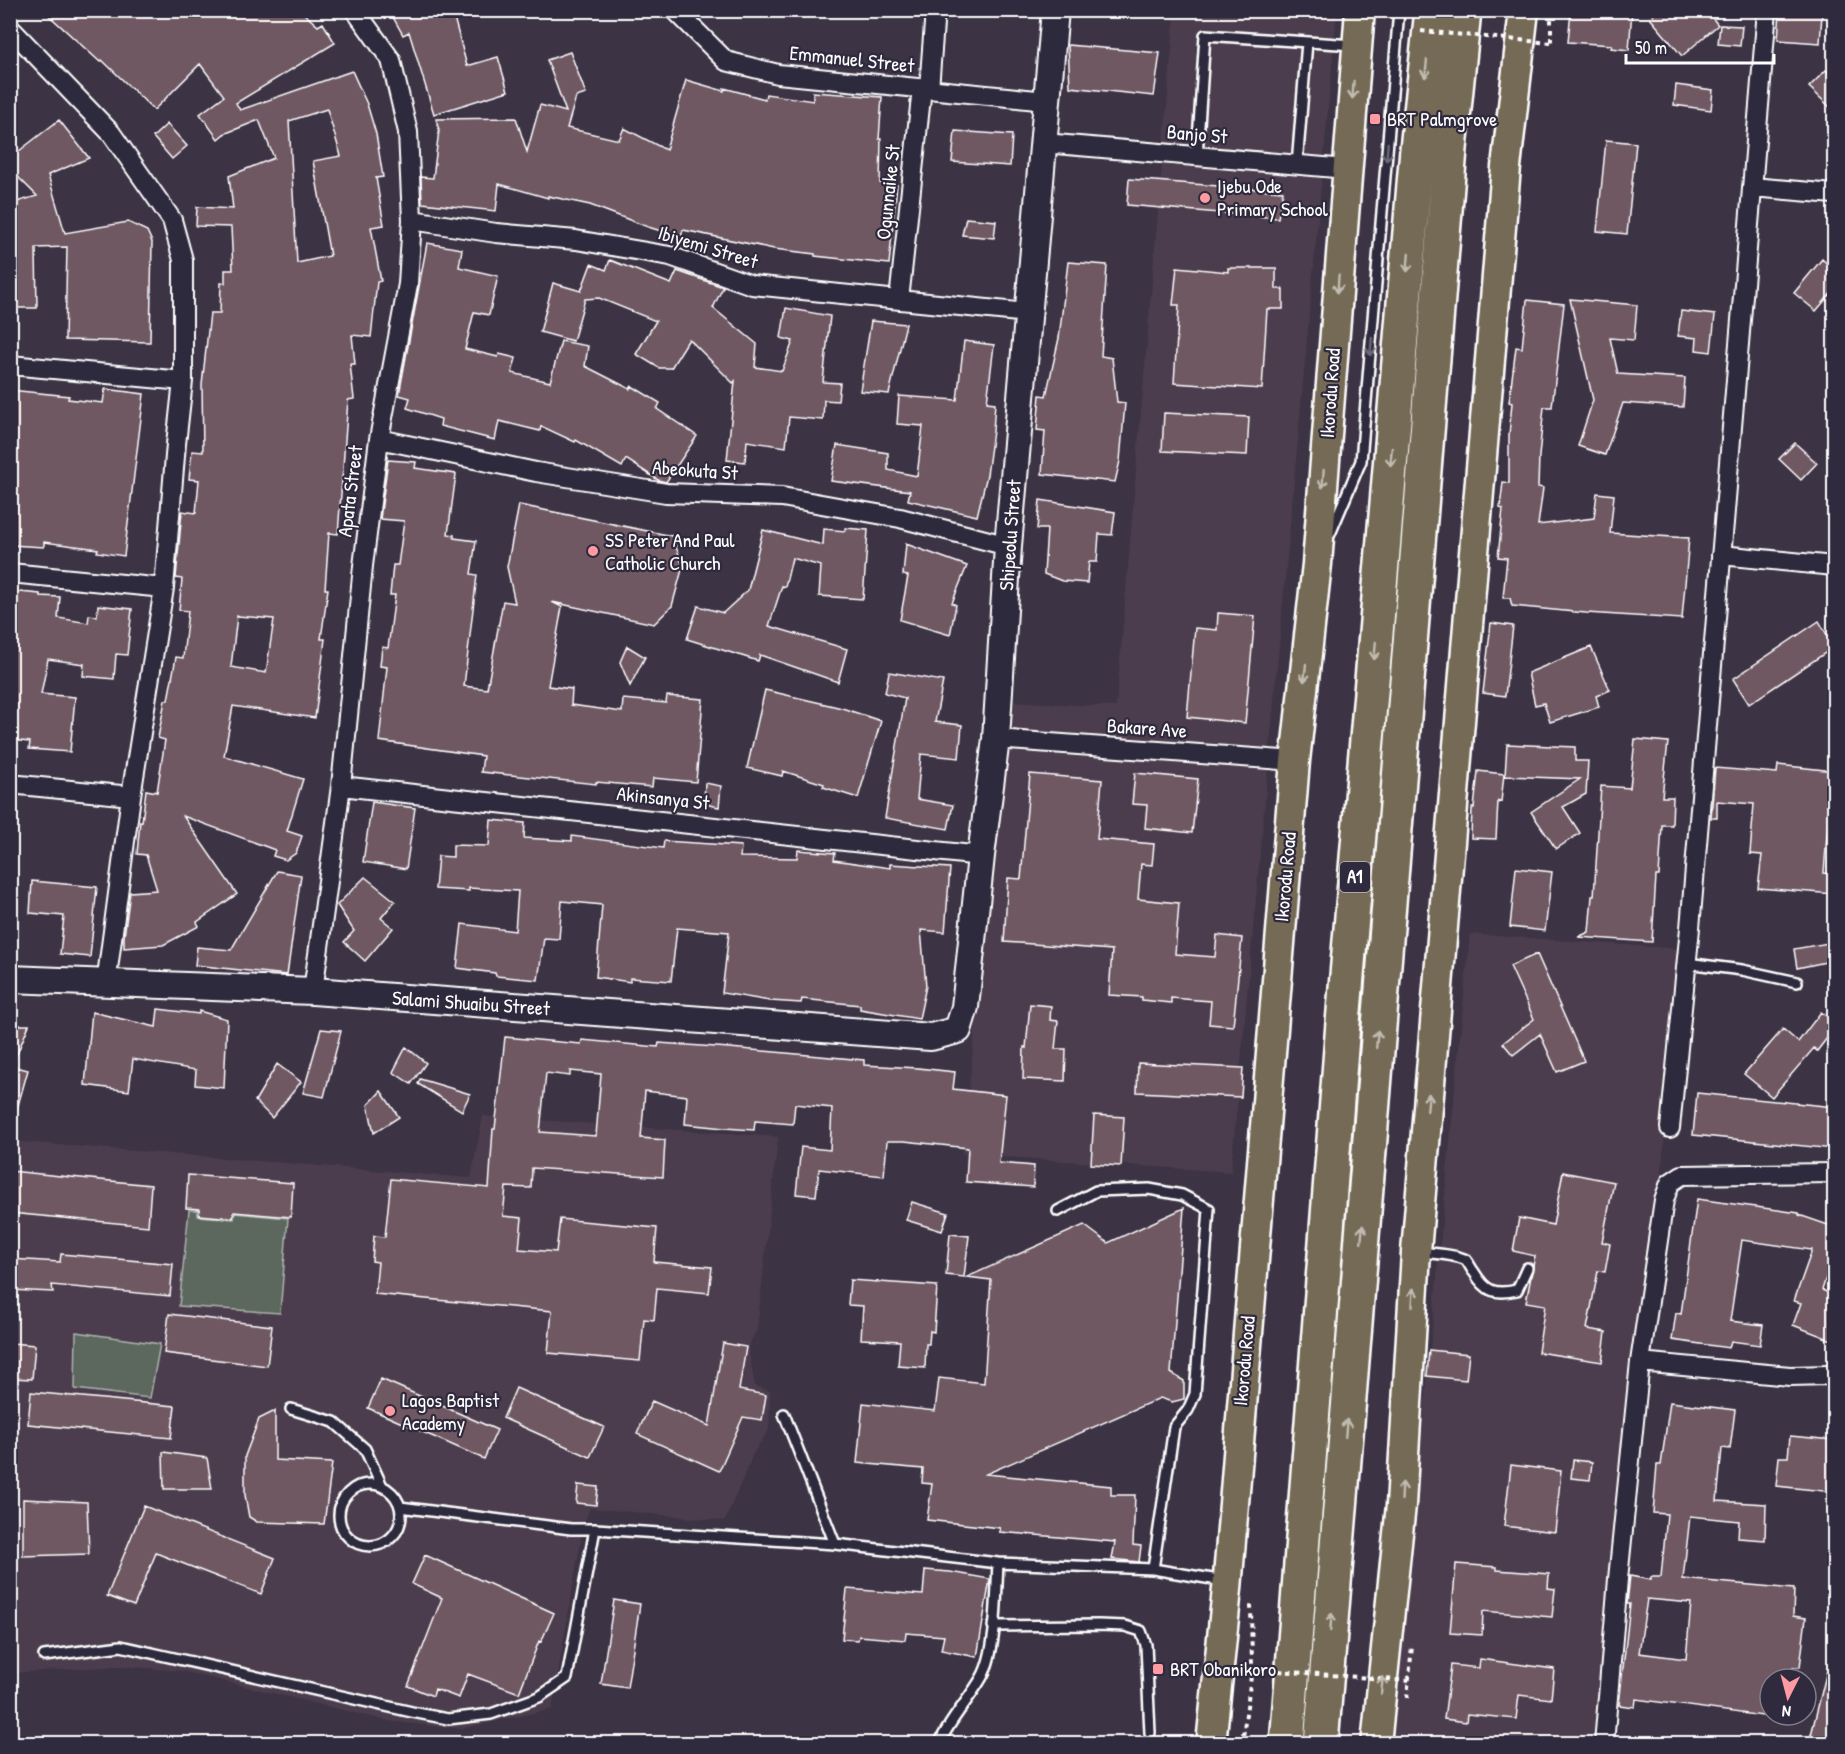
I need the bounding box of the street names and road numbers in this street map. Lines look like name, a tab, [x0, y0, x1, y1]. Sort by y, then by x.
street label: Emmanuel Street	[788, 39, 917, 79]
street label: Banjo St	[1166, 117, 1229, 150]
street label: Ogunnaike St	[869, 142, 906, 241]
street label: Ibiyemi Street	[655, 219, 762, 275]
street label: Ikorodu Road	[1313, 347, 1346, 439]
street label: Apata Street	[330, 443, 369, 538]
street label: Abeokuta St	[651, 453, 740, 486]
street label: Shipeolu Street	[992, 477, 1027, 591]
street label: Bakare Ave	[1106, 711, 1188, 744]
street label: Akinsanya St	[615, 779, 712, 816]
street label: Ikorodu Road	[1267, 831, 1302, 923]
road number: A1	[1340, 862, 1370, 892]
street label: Salami Shuaibu Street	[391, 984, 552, 1022]
street label: Ikorodu Road	[1226, 1315, 1261, 1407]

